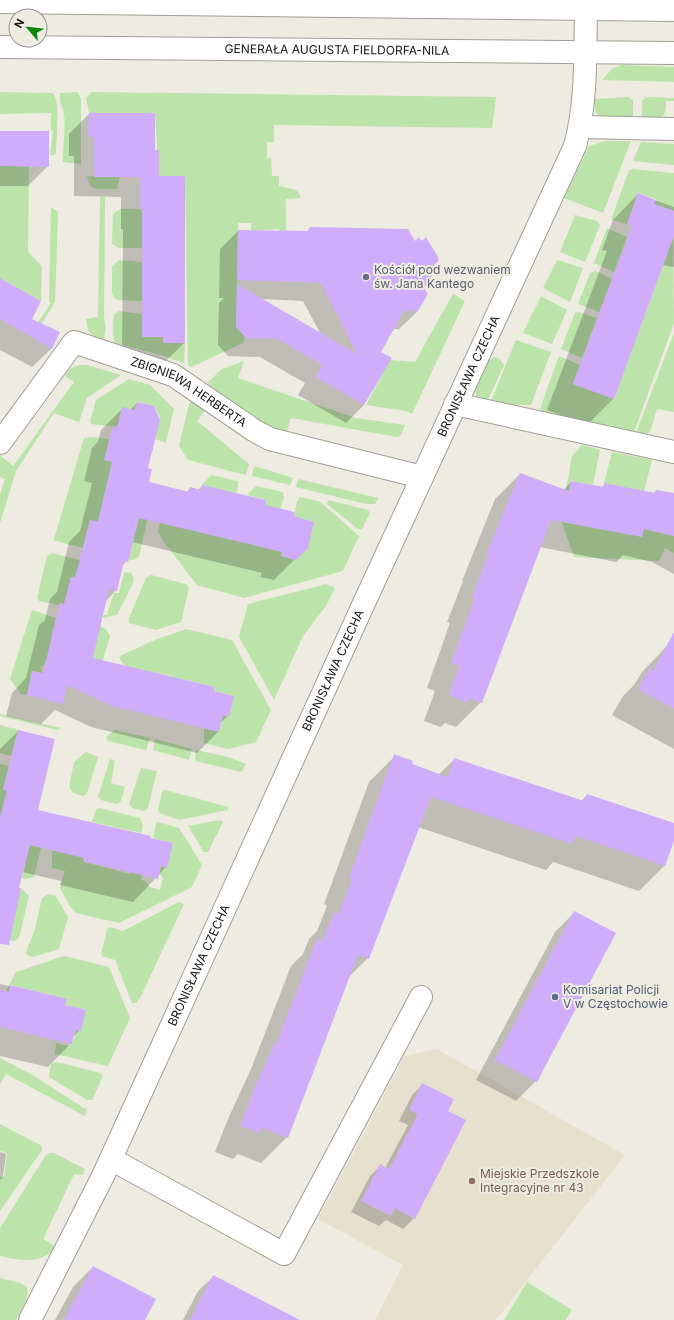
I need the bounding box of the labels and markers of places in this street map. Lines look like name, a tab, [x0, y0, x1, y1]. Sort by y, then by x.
place label: Kościół pod wezwaniem św. Jana Kantego	[374, 262, 511, 291]
marker: Kościół pod wezwaniem św. Jana Kantego	[361, 272, 371, 282]
place label: Komisariat Policji V w Częstochowie	[563, 982, 668, 1011]
marker: Komisariat Policji V w Częstochowie	[550, 992, 560, 1002]
place label: Miejskie Przedszkole Integracyjne nr 43	[480, 1166, 599, 1195]
marker: Miejskie Przedszkole Integracyjne nr 43	[467, 1176, 477, 1186]

